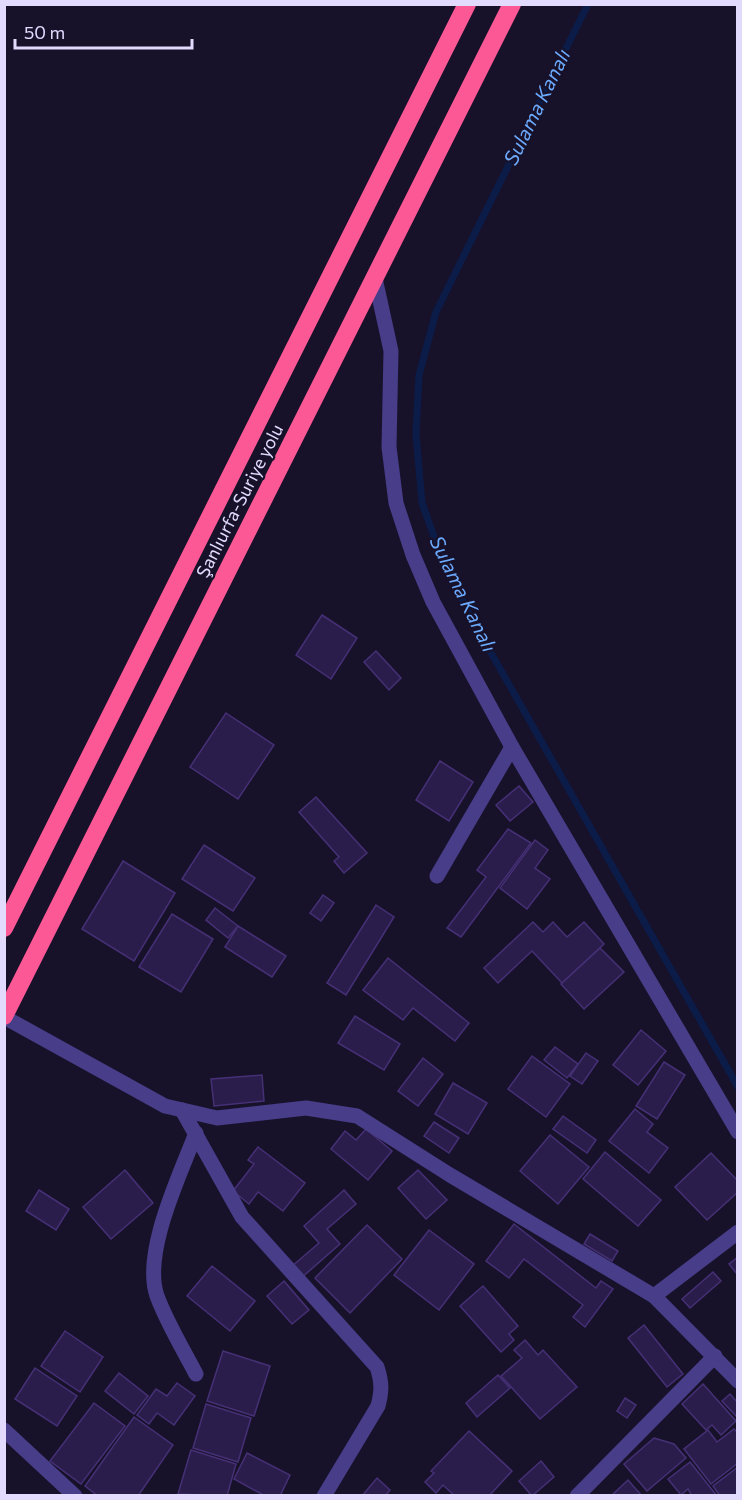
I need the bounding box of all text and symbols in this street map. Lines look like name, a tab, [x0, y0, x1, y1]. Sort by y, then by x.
scale bar	[15, 12, 192, 50]
text: 50 m	[24, 21, 65, 43]
water label: Sulama Kanalı	[498, 45, 575, 169]
street label: Şanlıurfa-Suriye yolu	[191, 420, 287, 581]
water label: Sulama Kanalı	[425, 532, 502, 656]

